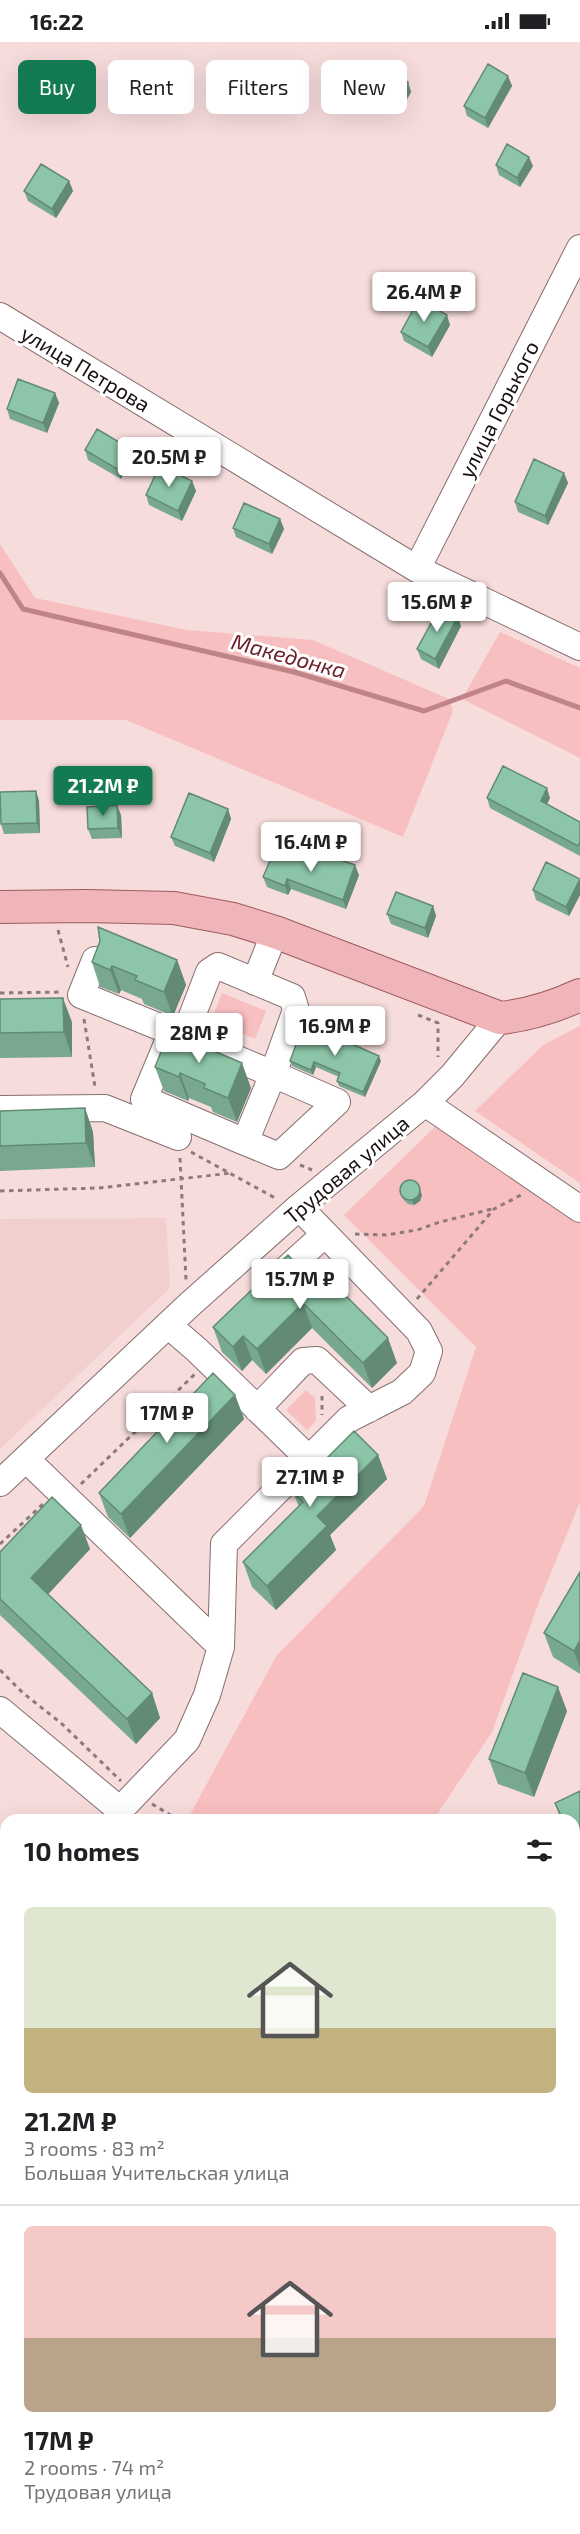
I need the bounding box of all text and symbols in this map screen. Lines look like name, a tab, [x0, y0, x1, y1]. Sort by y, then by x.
text: 16:22	[30, 8, 84, 34]
chip: Buy	[18, 60, 96, 114]
chip: Rent	[108, 60, 194, 114]
chip: Filters	[206, 60, 309, 114]
chip: New	[321, 60, 407, 114]
pin: 26.4M ₽	[369, 272, 479, 323]
text: 26.4M ₽	[386, 279, 462, 303]
street label: улица Петрова	[16, 320, 155, 417]
street label: улица Горького	[453, 336, 544, 482]
pin: 20.5M ₽	[114, 437, 224, 488]
text: 20.5M ₽	[132, 444, 206, 468]
pin: 15.6M ₽	[382, 582, 492, 633]
text: 15.6M ₽	[402, 589, 472, 613]
water label: Македонка	[229, 627, 349, 683]
pin: 21.2M ₽	[48, 766, 158, 817]
text: 21.2M ₽	[67, 773, 139, 797]
pin: 16.4M ₽	[256, 822, 366, 873]
text: 16.4M ₽	[275, 829, 347, 853]
pin: 16.9M ₽	[280, 1006, 390, 1057]
pin: 28M ₽	[157, 1013, 241, 1064]
text: 16.9M ₽	[299, 1013, 371, 1037]
text: 28M ₽	[170, 1020, 228, 1044]
street label: Трудовая улица	[279, 1110, 414, 1229]
pin: 15.7M ₽	[245, 1259, 355, 1310]
text: 15.7M ₽	[266, 1266, 334, 1290]
pin: 17M ₽	[125, 1393, 209, 1444]
text: 17M ₽	[140, 1400, 194, 1424]
pin: 27.1M ₽	[255, 1457, 365, 1508]
text: 27.1M ₽	[276, 1464, 344, 1488]
icon: filters	[523, 1834, 556, 1867]
text: 10 homes	[24, 1835, 140, 1866]
icon: home	[236, 1946, 344, 2054]
text: 21.2M ₽	[24, 2105, 117, 2136]
text: 3 rooms · 83 m²	[24, 2136, 165, 2160]
text: Большая Учительская улица	[24, 2160, 289, 2184]
icon: home	[236, 2265, 344, 2373]
text: 17M ₽	[24, 2424, 94, 2455]
text: 2 rooms · 74 m²	[24, 2455, 164, 2479]
text: Трудовая улица	[24, 2479, 172, 2503]

